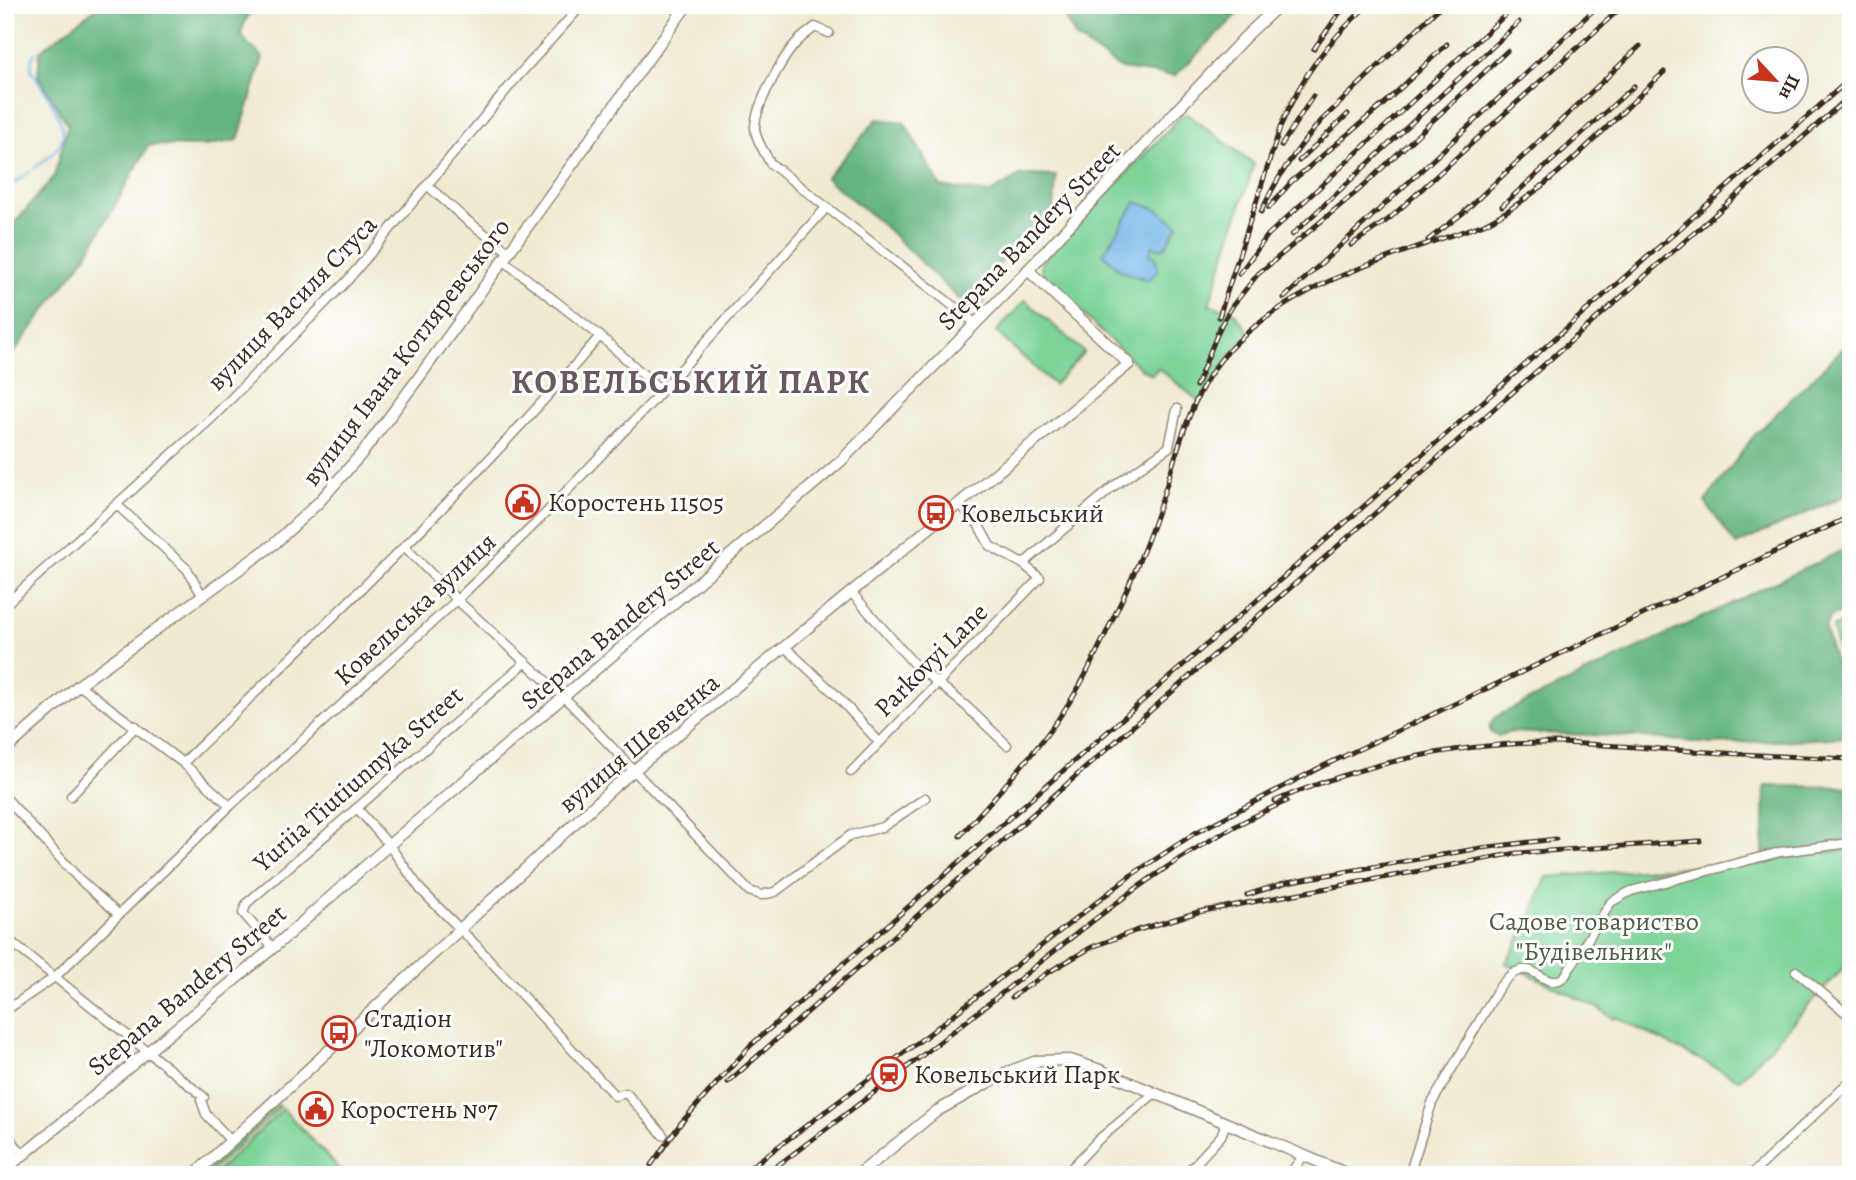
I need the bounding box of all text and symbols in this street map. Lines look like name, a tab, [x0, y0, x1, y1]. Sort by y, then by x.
north arrow	[1741, 46, 1811, 116]
text: Пн	[1772, 70, 1807, 104]
street label: Stepana Bandery Street	[930, 134, 1129, 338]
street label: вулиця Василя Стуса	[199, 208, 385, 398]
street label: вулиця Івана Котляревського	[294, 211, 518, 493]
district label: КОВЕЛЬСЬКИЙ ПАРК	[511, 359, 871, 404]
public building icon: Коростень 11505	[504, 483, 542, 521]
place label: Коростень 11505	[548, 485, 724, 520]
bus stop icon: Ковельський	[917, 494, 955, 532]
place label: Ковельський	[960, 496, 1104, 531]
street label: Ковельська вулиця	[326, 525, 504, 693]
street label: Stepana Bandery Street	[513, 530, 727, 718]
street label: Parkovyi Lane	[866, 595, 996, 725]
street label: вулиця Шевченка	[551, 665, 727, 821]
street label: Yuriia Tiutiunnyka Street	[245, 678, 471, 880]
street label: Stepana Bandery Street	[80, 896, 294, 1084]
park label: Садове товариство "Будівельник"	[1489, 904, 1699, 969]
place label: Стадіон "Локомотив"	[364, 1001, 503, 1066]
bus stop icon: Стадіон "Локомотив"	[320, 1014, 358, 1052]
station icon: Ковельський Парк	[870, 1055, 908, 1093]
place label: Ковельський Парк	[914, 1057, 1120, 1092]
public building icon: Коростень №7	[297, 1090, 335, 1128]
place label: Коростень №7	[340, 1092, 498, 1127]

